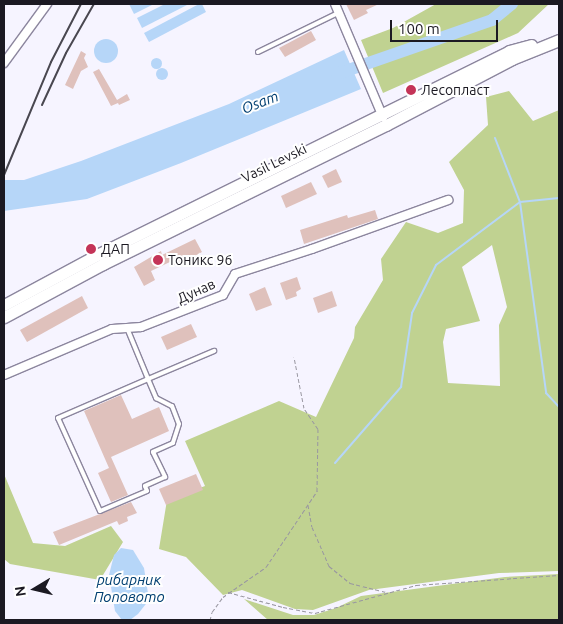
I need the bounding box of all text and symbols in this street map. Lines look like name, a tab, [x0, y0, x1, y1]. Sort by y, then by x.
scale bar	[393, 10, 500, 42]
text: 100 m	[398, 20, 440, 37]
place label: Лесопласт	[421, 82, 489, 98]
marker: Лесопласт	[405, 84, 417, 96]
water label: Osam	[239, 87, 281, 117]
street label: Vasil Levski	[239, 140, 309, 186]
place label: ДАП	[101, 241, 130, 257]
marker: ДАП	[85, 243, 97, 255]
place label: Тоникс 96	[168, 252, 232, 268]
marker: Тоникс 96	[152, 254, 164, 266]
street label: Дунав	[174, 275, 218, 307]
north arrow	[10, 564, 60, 614]
water label: рибарник Поповото	[93, 570, 165, 605]
text: N	[11, 585, 29, 598]

